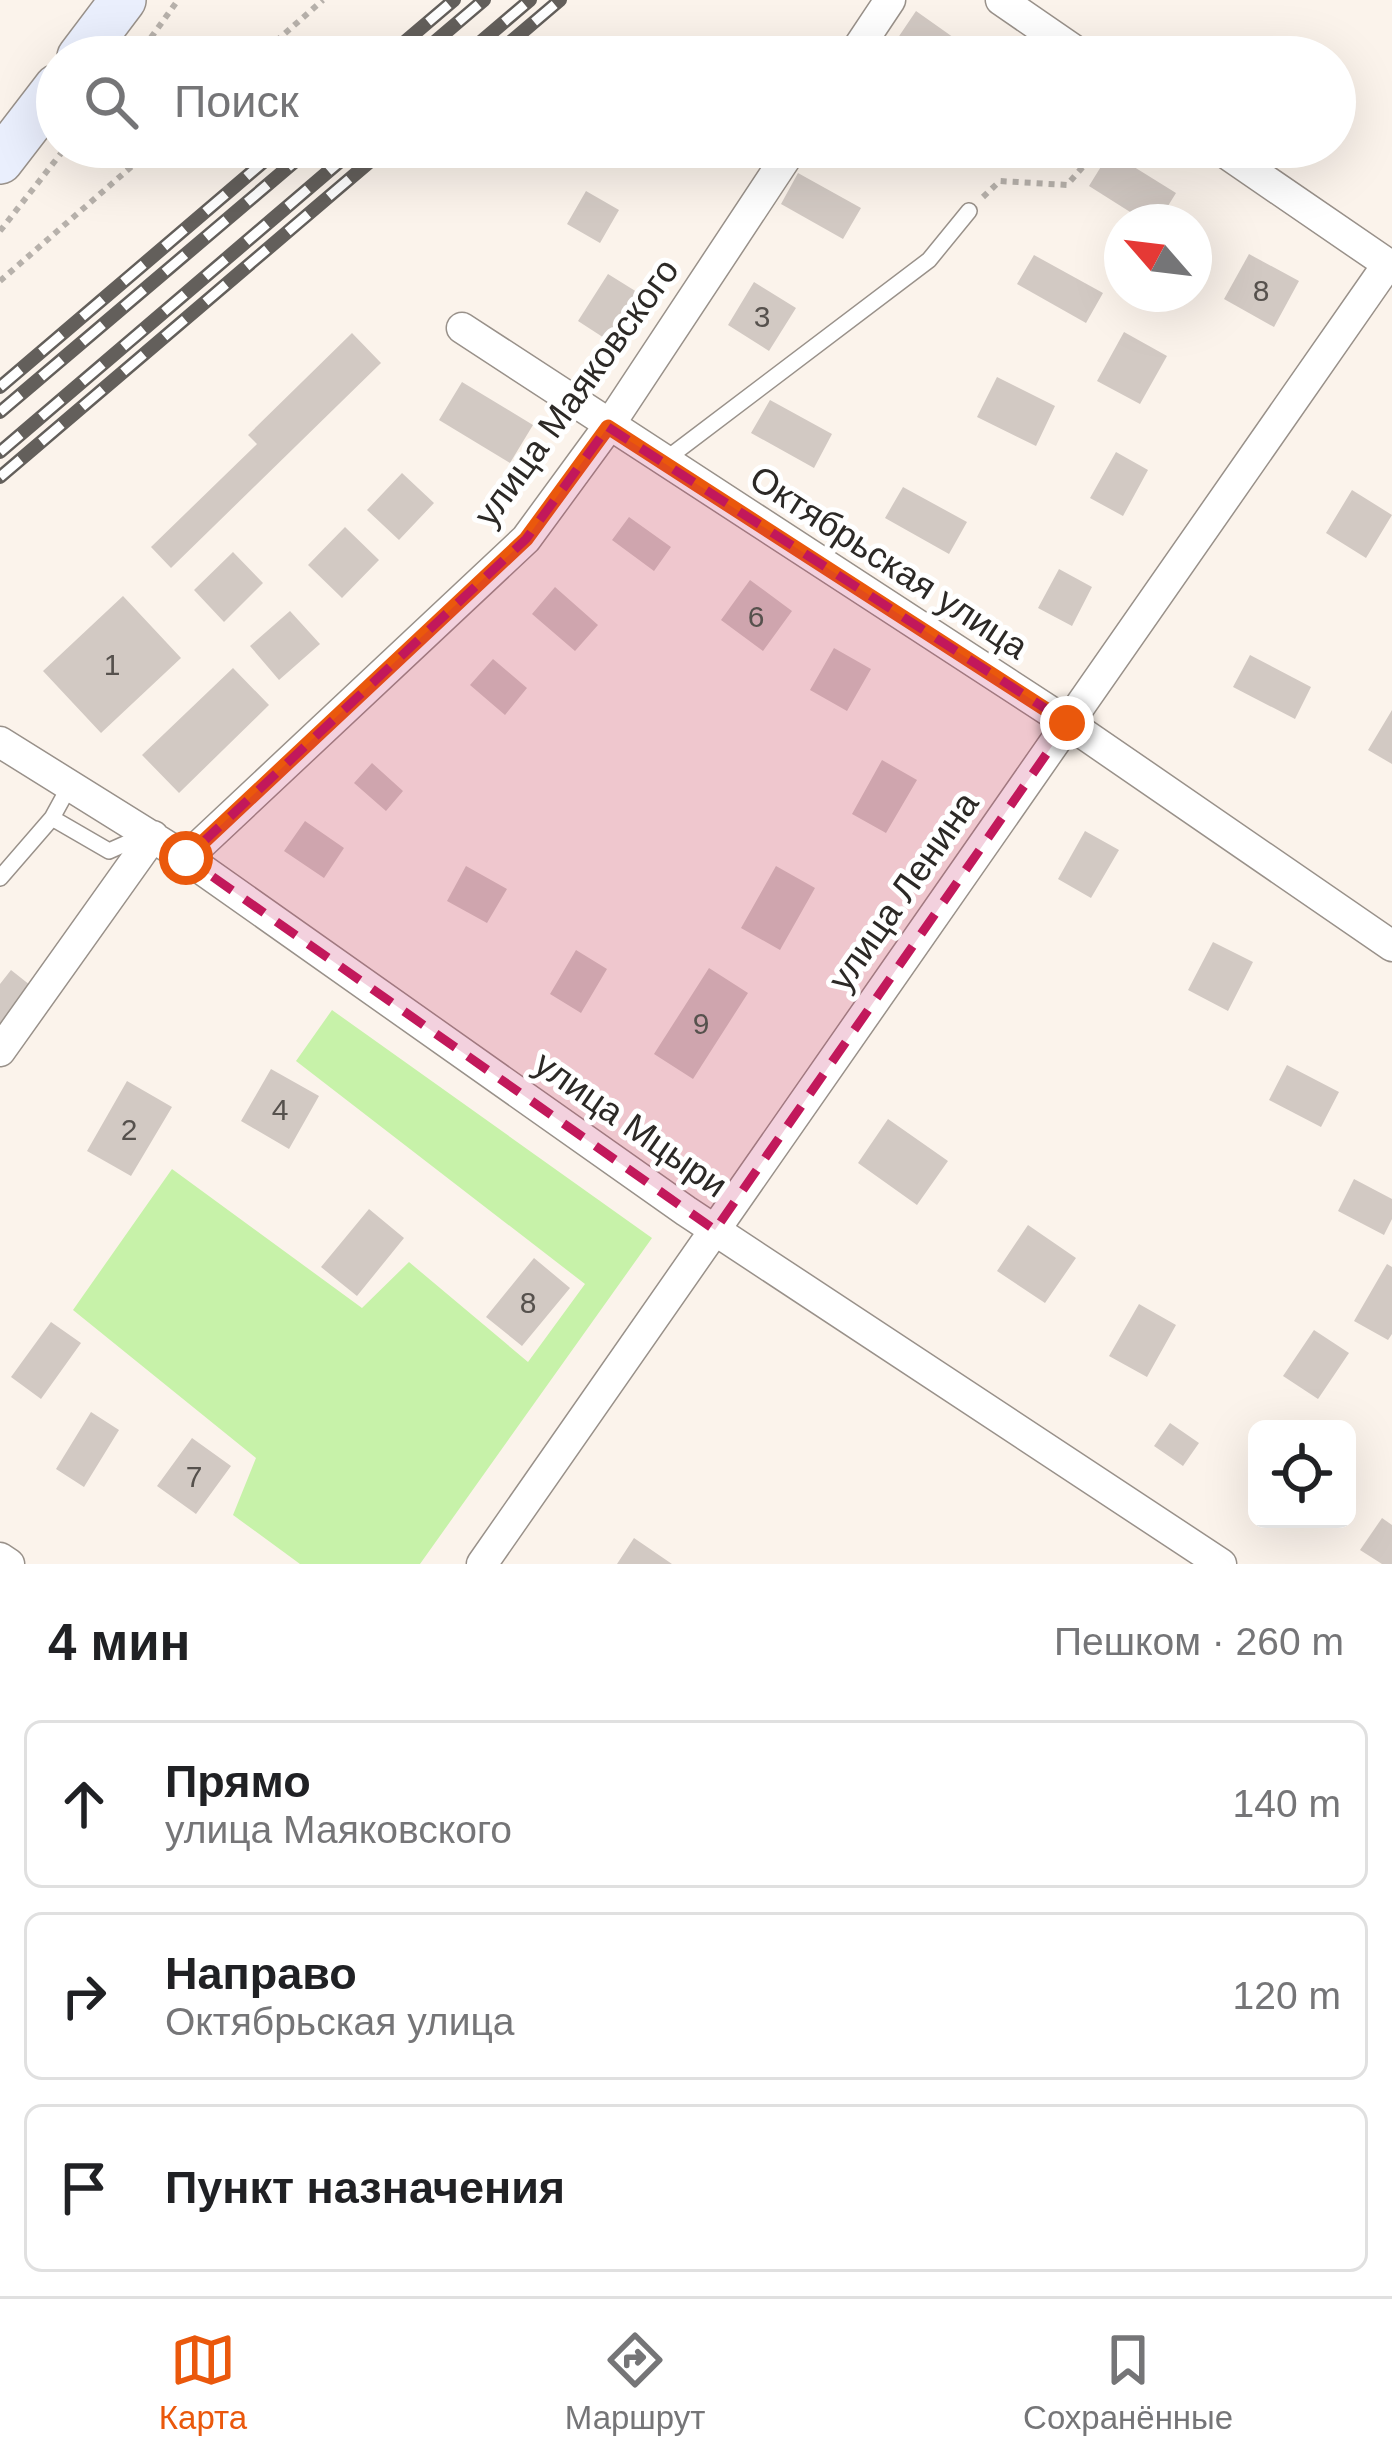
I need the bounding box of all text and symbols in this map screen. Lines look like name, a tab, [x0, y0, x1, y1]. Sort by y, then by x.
search box	[36, 36, 1356, 168]
icon: search	[78, 69, 144, 135]
text: Поиск	[174, 76, 299, 127]
north arrow	[1104, 204, 1212, 312]
street label: улица Маяковского	[465, 250, 687, 534]
house number: 8	[1253, 274, 1269, 307]
house number: 3	[754, 300, 770, 333]
street label: Октябрьская улица	[743, 457, 1036, 668]
house number: 6	[748, 600, 764, 633]
house number: 1	[104, 648, 120, 681]
route end	[1040, 696, 1094, 750]
street label: улица Ленина	[820, 783, 987, 998]
route start	[159, 831, 213, 885]
house number: 9	[693, 1007, 709, 1040]
street label: улица Мцыри	[527, 1043, 735, 1205]
house number: 4	[272, 1093, 288, 1126]
house number: 2	[121, 1113, 137, 1146]
house number: 8	[520, 1286, 536, 1319]
map controls	[1248, 1420, 1356, 1528]
button: locate	[1248, 1420, 1356, 1528]
house number: 7	[186, 1460, 202, 1493]
text: 4 мин	[48, 1614, 190, 1671]
text: Пешком · 260 m	[1054, 1620, 1344, 1663]
text: Прямо	[165, 1756, 311, 1807]
icon: ahead	[51, 1771, 117, 1837]
text: 140 m	[1233, 1782, 1341, 1825]
text: улица Маяковского	[165, 1808, 512, 1851]
text: Направо	[165, 1948, 357, 1999]
icon: right	[51, 1963, 117, 2029]
text: 120 m	[1233, 1974, 1341, 2017]
text: Октябрьская улица	[165, 2000, 514, 2043]
icon: arrive	[51, 2155, 117, 2221]
text: Пункт назначения	[165, 2162, 565, 2213]
tab: Карта	[159, 2327, 247, 2437]
tab: Маршрут	[565, 2327, 705, 2437]
tab: Сохранённые	[1023, 2327, 1233, 2437]

